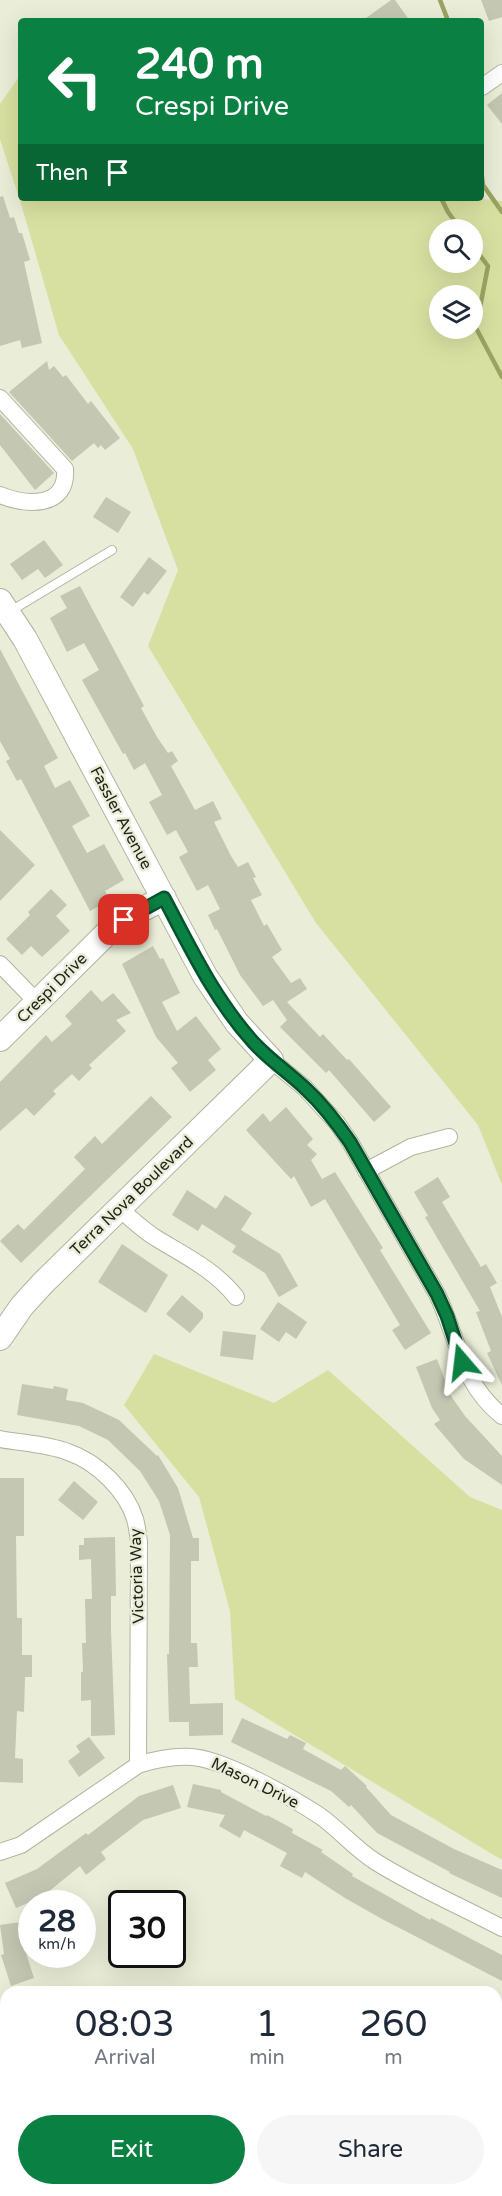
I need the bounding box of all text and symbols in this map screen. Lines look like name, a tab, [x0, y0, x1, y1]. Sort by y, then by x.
text: 240 m	[135, 39, 264, 90]
icon: left	[36, 42, 114, 120]
text: Crespi Drive	[135, 90, 289, 123]
icon: arrive	[101, 156, 134, 189]
text: Then	[36, 160, 89, 186]
map controls	[429, 219, 483, 339]
button: search	[429, 219, 483, 273]
button: layers	[429, 285, 483, 339]
street label: Fassler Avenue	[86, 763, 156, 873]
pin	[98, 894, 149, 945]
icon: arrive	[107, 903, 140, 936]
street label: Crespi Drive	[13, 949, 91, 1027]
street label: Terra Nova Boulevard	[66, 1132, 198, 1260]
position arrow	[430, 1330, 494, 1394]
street label: Victoria Way	[125, 1528, 149, 1624]
street label: Mason Drive	[208, 1753, 302, 1813]
speed limit sign: 30	[108, 1890, 186, 1968]
text: 28	[38, 1903, 76, 1940]
text: km/h	[38, 1935, 76, 1953]
text: 08:03	[75, 2003, 175, 2046]
text: 1	[256, 2003, 278, 2046]
text: 260	[359, 2003, 427, 2046]
text: Arrival	[94, 2046, 156, 2070]
text: min	[249, 2046, 285, 2070]
text: m	[384, 2046, 403, 2070]
button: Exit	[18, 2115, 245, 2184]
button: Share	[257, 2115, 484, 2184]

